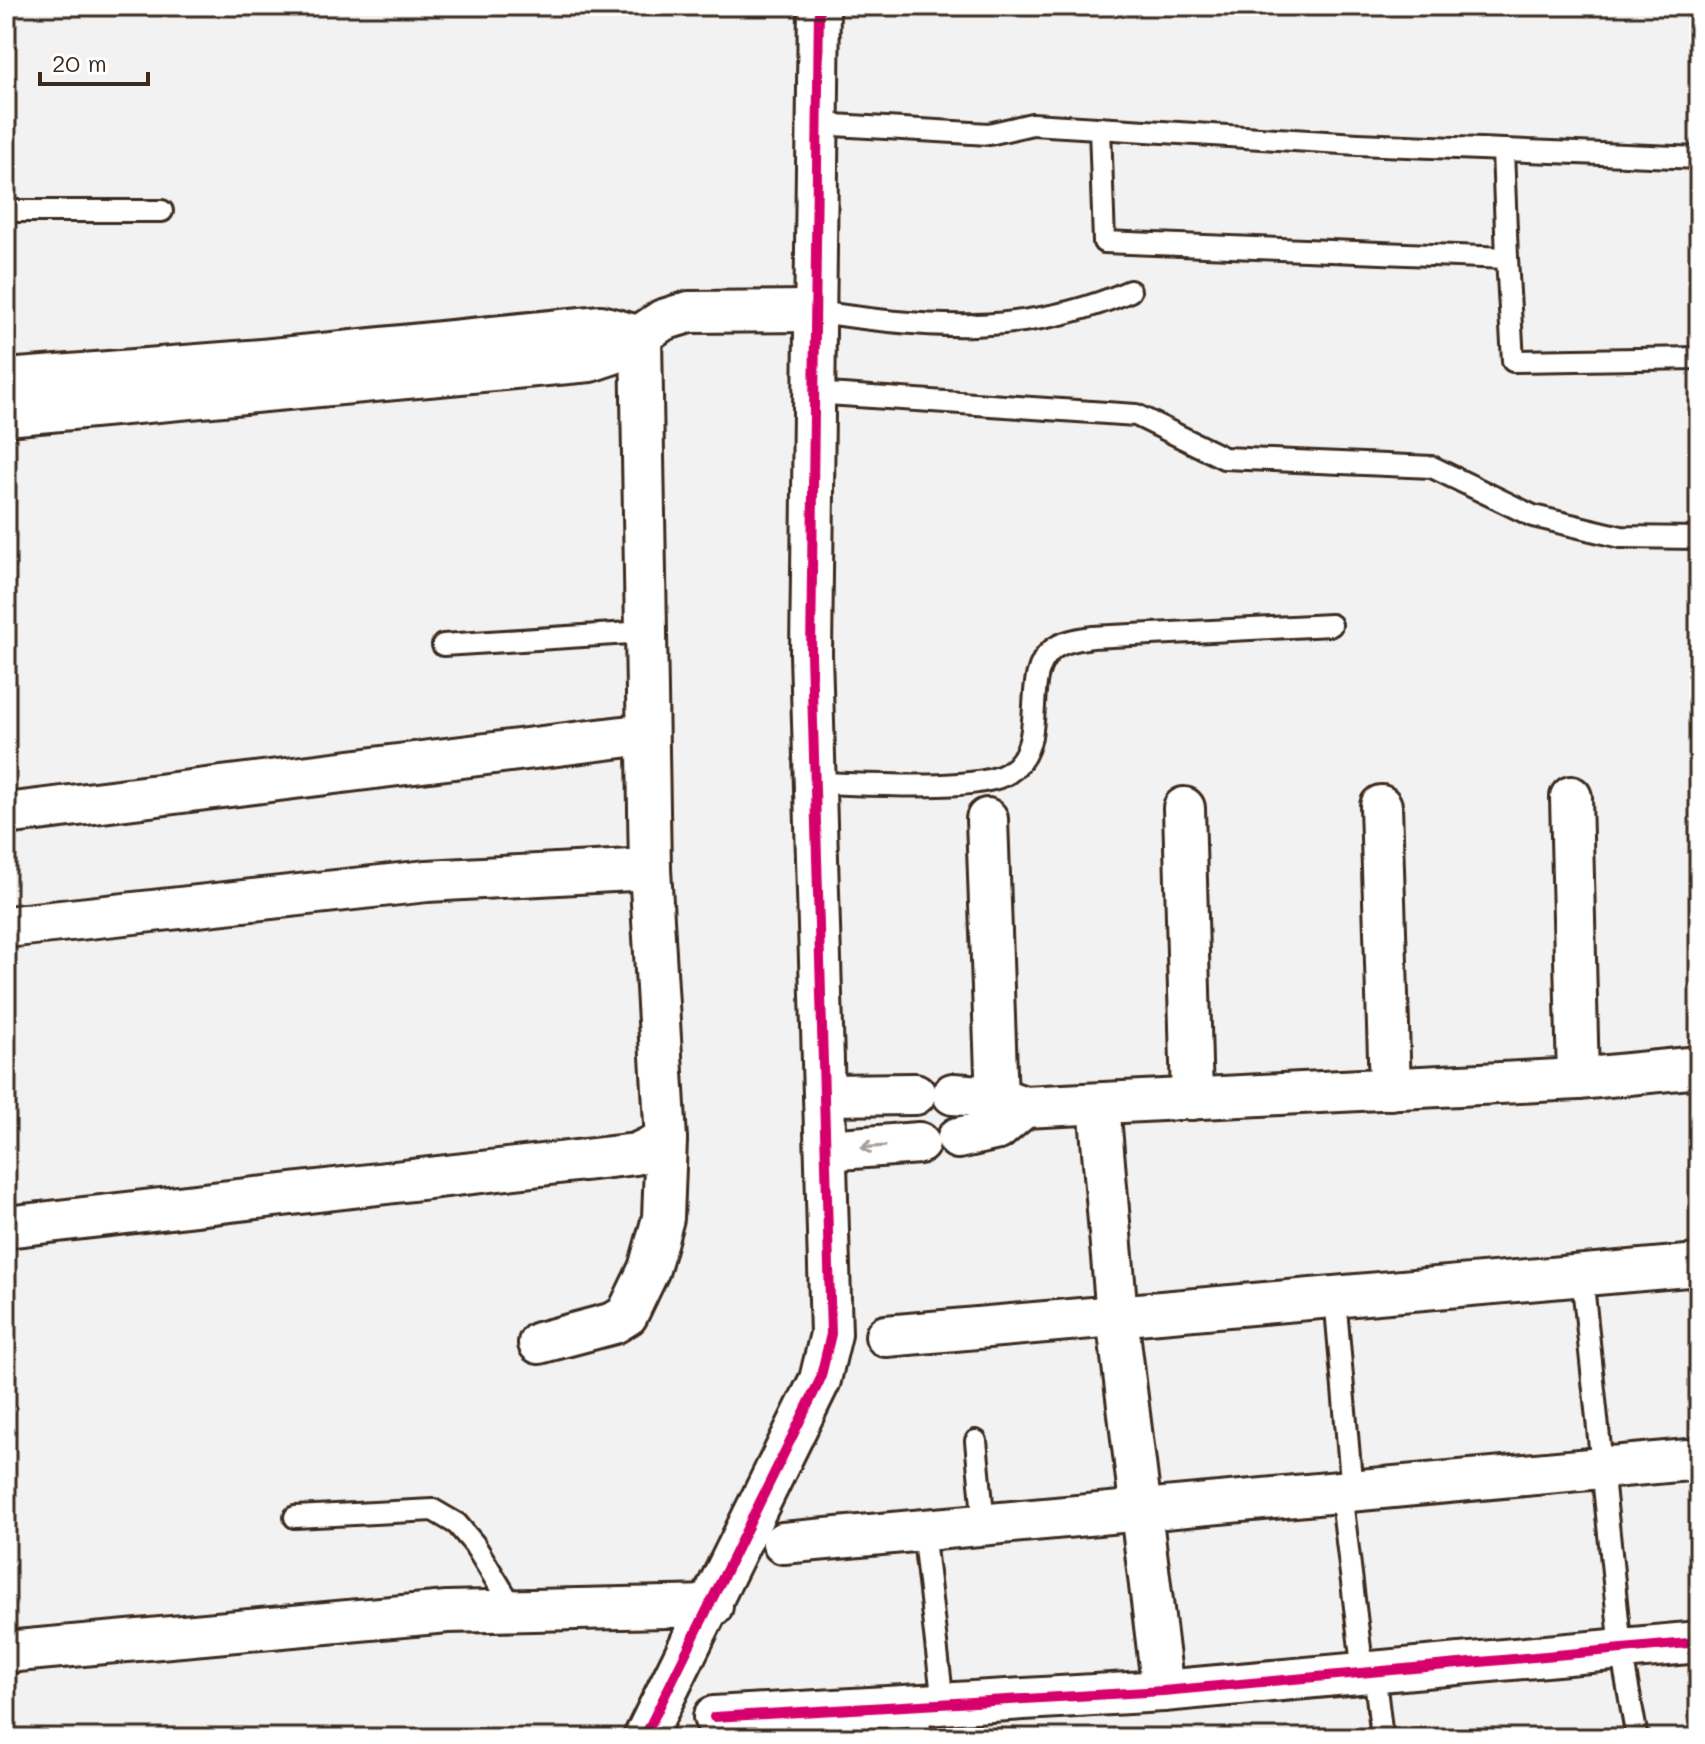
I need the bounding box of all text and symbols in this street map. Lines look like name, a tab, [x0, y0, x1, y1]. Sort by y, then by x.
scale bar	[40, 36, 148, 86]
text: 20 m	[52, 47, 107, 78]
one-way arrow	[860, 1140, 887, 1155]

